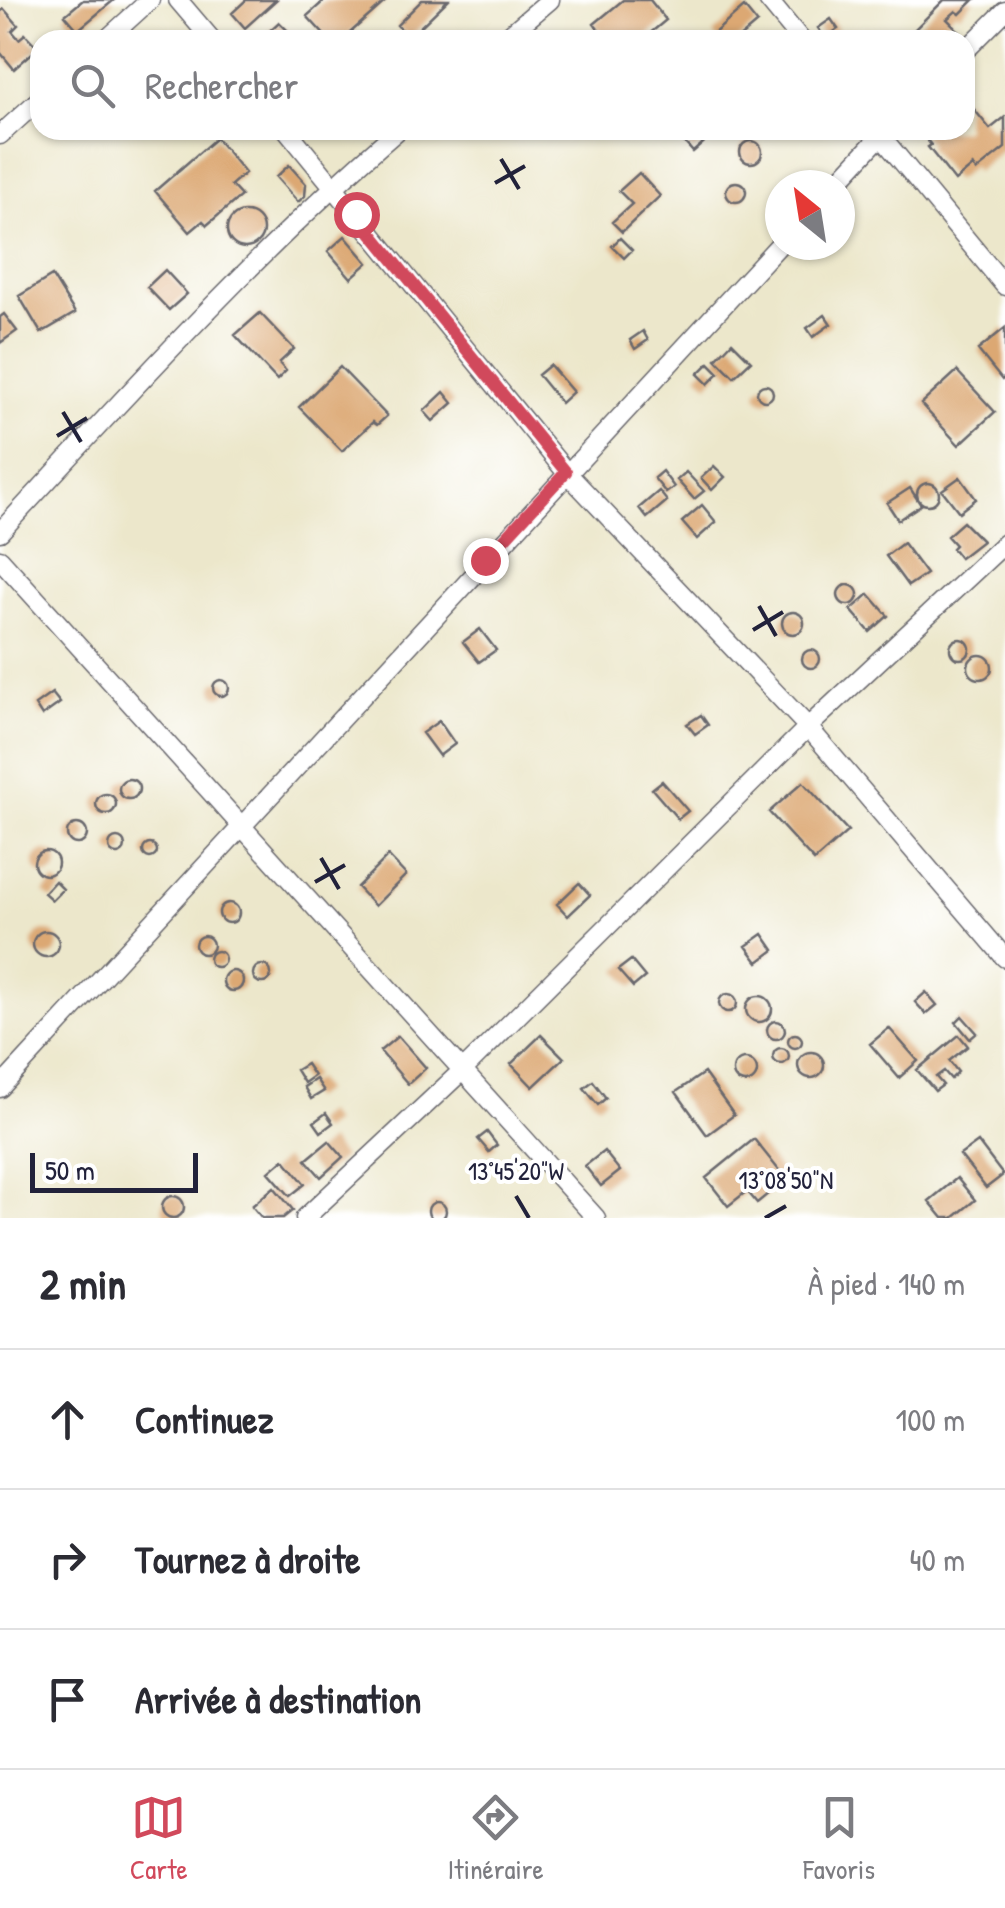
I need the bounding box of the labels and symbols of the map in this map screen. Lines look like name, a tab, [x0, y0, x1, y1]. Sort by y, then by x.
north arrow	[765, 170, 855, 260]
route start	[334, 192, 380, 238]
route end	[463, 538, 509, 584]
scale bar	[30, 1148, 198, 1192]
text: 13°45'20"W	[468, 1154, 565, 1188]
text: 13°08'50"N	[739, 1163, 833, 1197]

